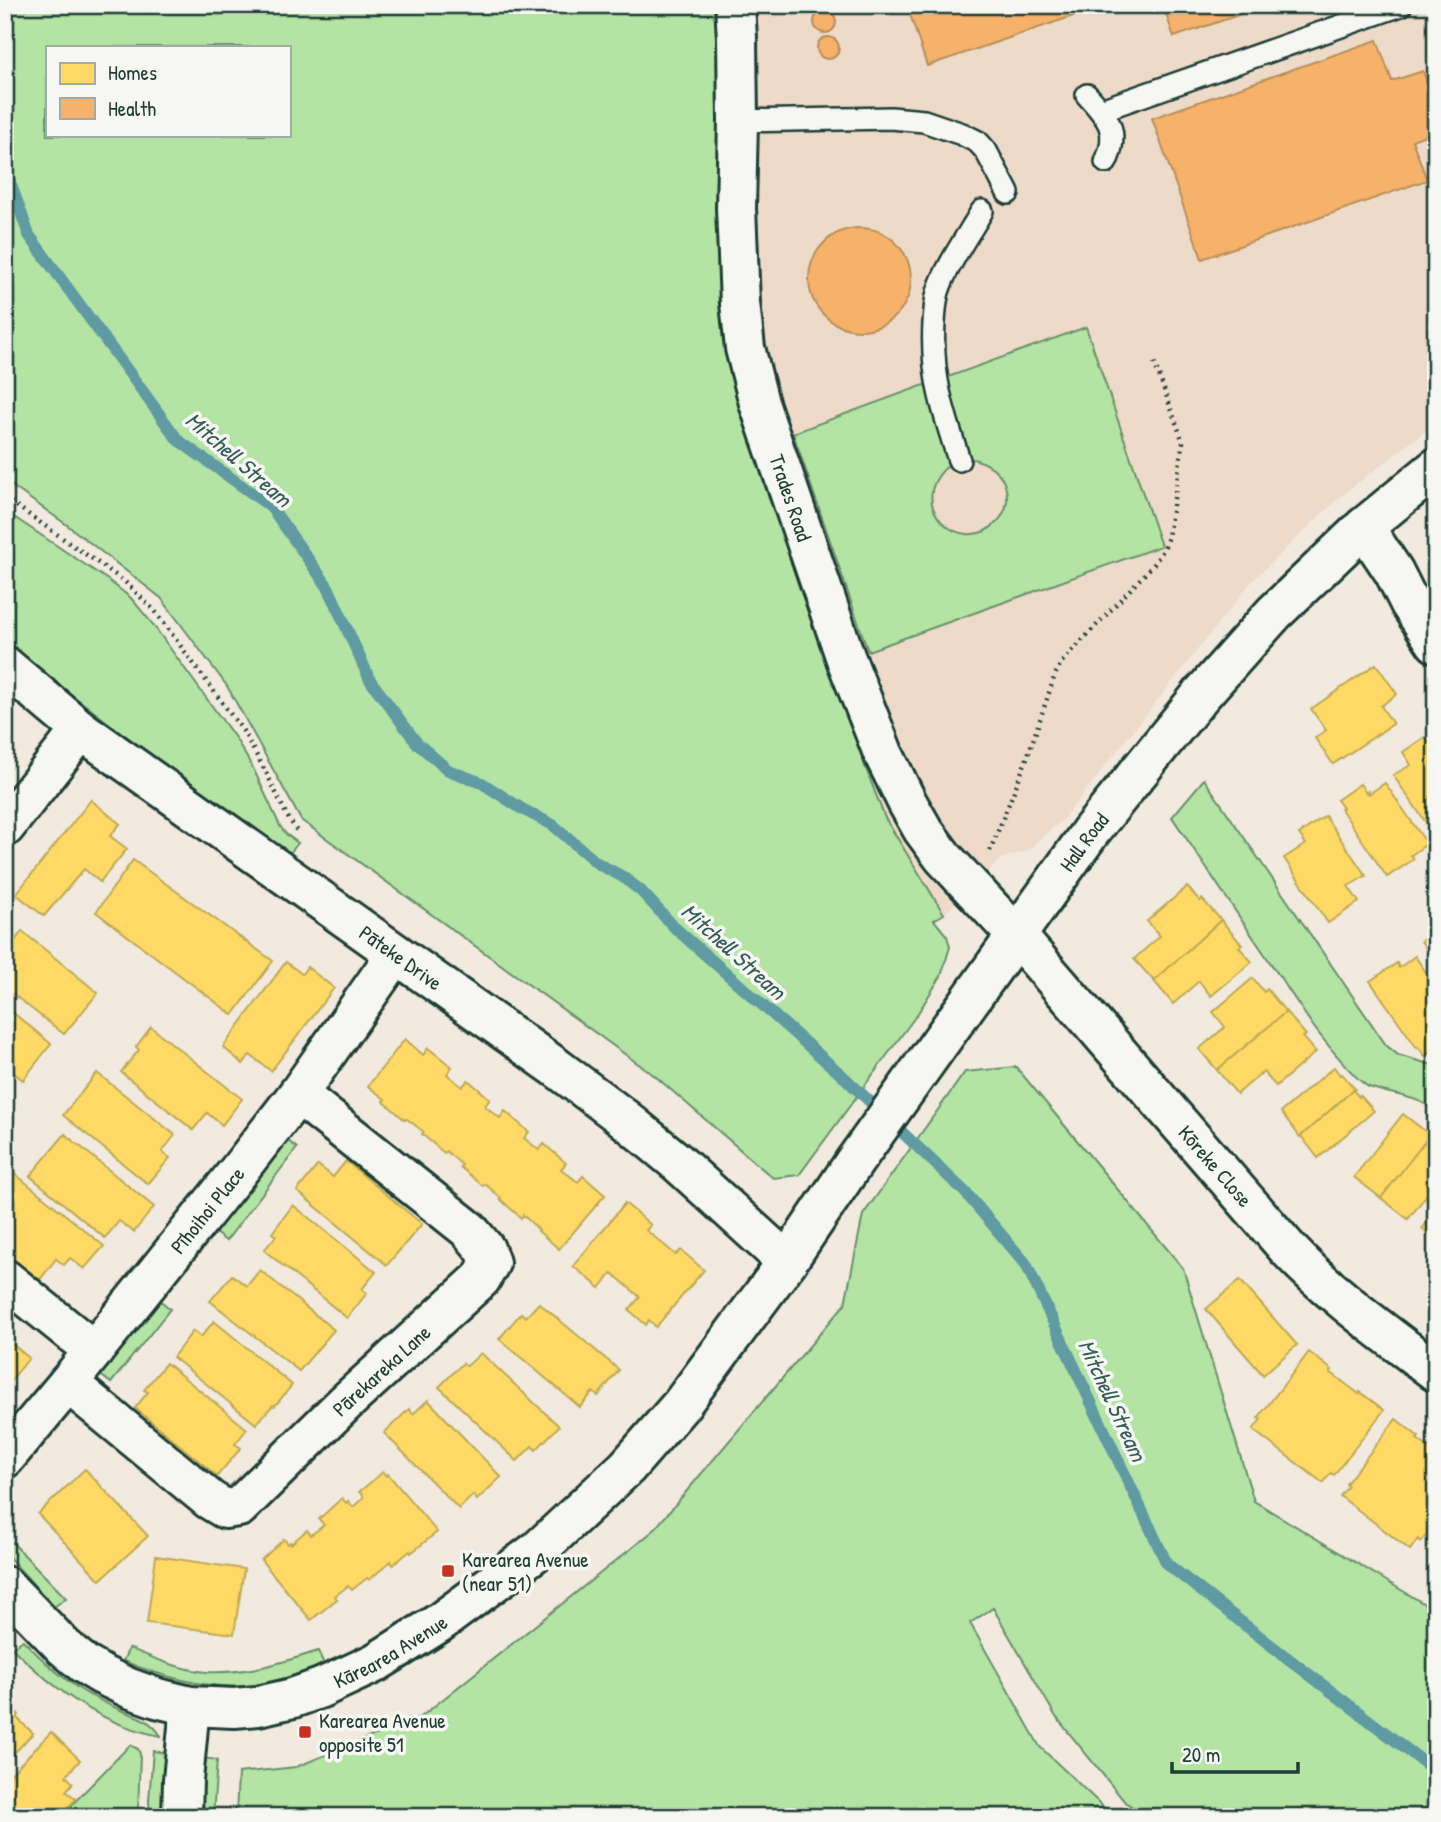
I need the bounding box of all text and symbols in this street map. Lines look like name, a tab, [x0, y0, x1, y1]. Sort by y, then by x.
legend	[46, 46, 290, 136]
text: Homes	[108, 58, 157, 87]
text: Health	[108, 94, 156, 123]
water label: Mitchell Stream	[179, 404, 300, 515]
street label: Trades Road	[763, 450, 819, 545]
street label: Hall Road	[1052, 806, 1115, 877]
water label: Mitchell Stream	[675, 896, 794, 1007]
street label: Pāteke Drive	[354, 918, 448, 997]
street label: Kōreke Close	[1172, 1118, 1259, 1213]
street label: Pīhoihoi Place	[163, 1160, 251, 1260]
street label: Pārekareka Lane	[326, 1318, 437, 1423]
water label: Mitchell Stream	[1071, 1334, 1155, 1467]
place label: Karearea Avenue (near 51)	[462, 1545, 589, 1598]
marker: Karearea Avenue (near 51)	[440, 1563, 456, 1579]
street label: Kārearea Avenue	[329, 1607, 453, 1695]
place label: Karearea Avenue opposite 51	[319, 1706, 446, 1759]
marker: Karearea Avenue opposite 51	[297, 1724, 313, 1740]
scale bar	[1172, 1731, 1298, 1775]
text: 20 m	[1182, 1740, 1220, 1769]

